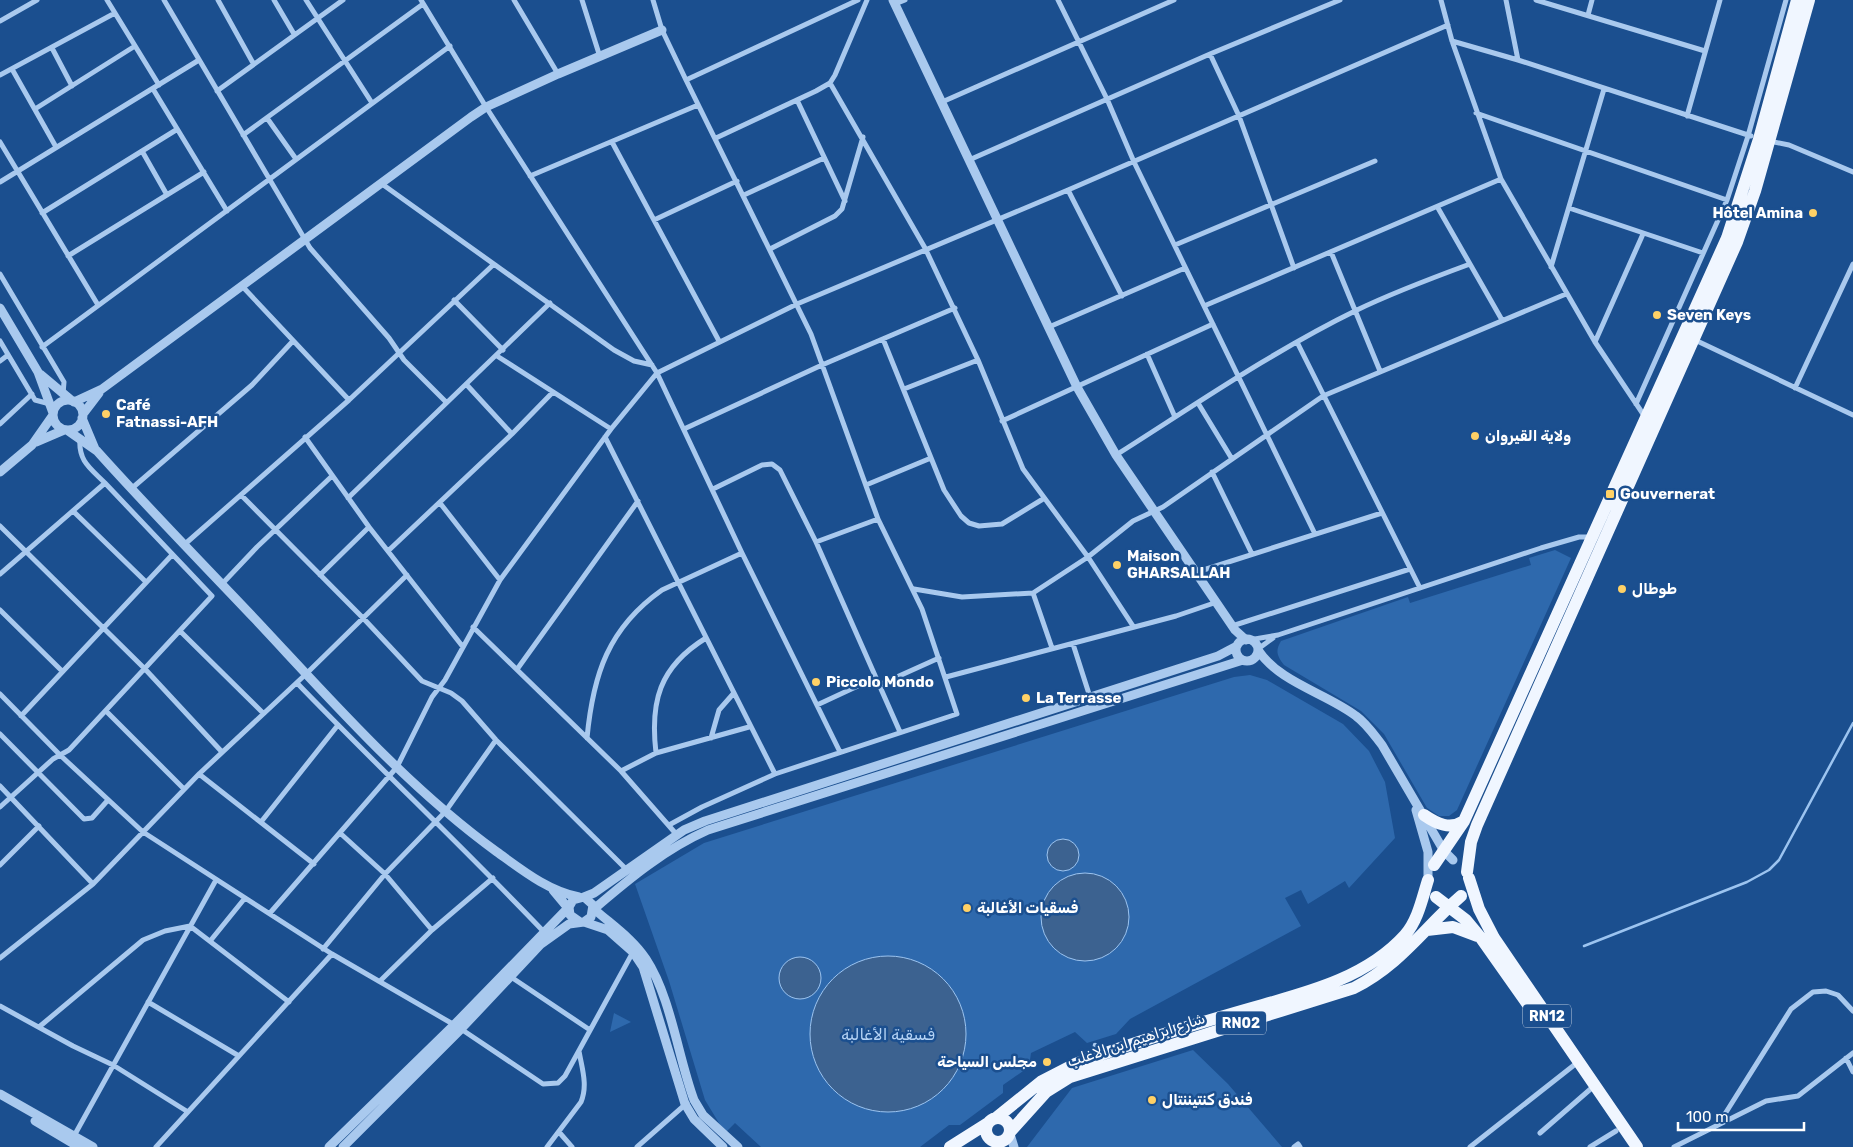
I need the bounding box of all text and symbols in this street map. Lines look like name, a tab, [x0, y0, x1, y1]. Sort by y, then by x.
place label: Hôtel Amina	[1712, 204, 1803, 222]
marker: Hôtel Amina	[1807, 207, 1819, 219]
place label: Seven Keys	[1667, 306, 1751, 324]
marker: Seven Keys	[1651, 309, 1663, 321]
place label: Café Fatnassi-AFH	[116, 396, 218, 431]
marker: Café Fatnassi-AFH	[100, 408, 112, 420]
place label: ولاية القيروان	[1485, 427, 1571, 445]
marker: ولاية القيروان	[1469, 430, 1481, 442]
place label: Gouvernerat	[1620, 485, 1715, 503]
marker: Gouvernerat	[1604, 488, 1616, 500]
place label: Maison GHARSALLAH	[1127, 547, 1230, 582]
marker: Maison GHARSALLAH	[1111, 559, 1123, 571]
place label: طوطال	[1632, 580, 1677, 598]
marker: طوطال	[1616, 583, 1628, 595]
place label: Piccolo Mondo	[826, 673, 934, 691]
marker: Piccolo Mondo	[810, 676, 822, 688]
place label: La Terrasse	[1036, 689, 1122, 707]
marker: La Terrasse	[1020, 692, 1032, 704]
place label: فسقيات الأغالبة	[977, 899, 1079, 917]
marker: فسقيات الأغالبة	[961, 902, 973, 914]
road number: RN12	[1523, 1004, 1571, 1028]
street label: شارع ابراهيم ابن الاغلب	[1065, 1009, 1208, 1073]
road number: RN02	[1216, 1011, 1266, 1034]
water label: فسقية الأغالبة	[841, 1025, 935, 1044]
place label: مجلس السياحة	[937, 1053, 1037, 1071]
marker: مجلس السياحة	[1041, 1056, 1053, 1068]
place label: فندق كنتيننتال	[1162, 1091, 1253, 1109]
marker: فندق كنتيننتال	[1146, 1094, 1158, 1106]
scale bar	[1678, 1100, 1804, 1132]
text: 100 m	[1686, 1108, 1728, 1126]

